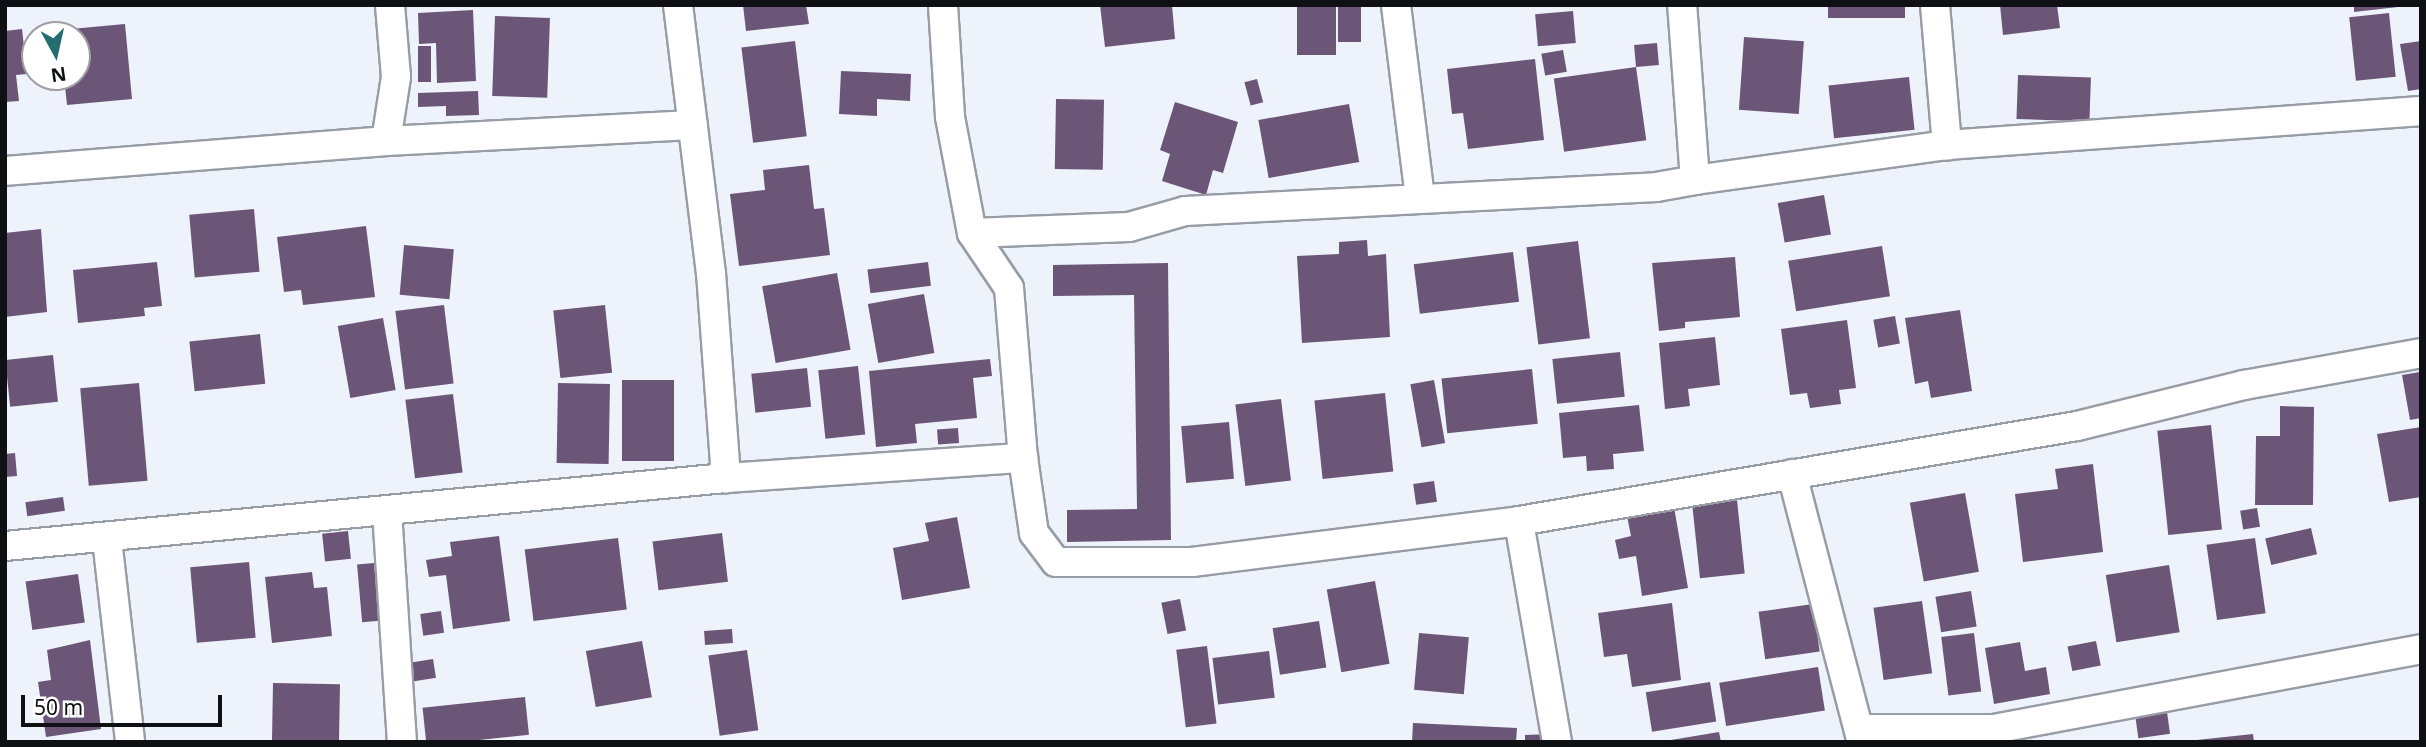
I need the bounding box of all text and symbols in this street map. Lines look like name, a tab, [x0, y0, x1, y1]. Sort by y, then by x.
north arrow	[21, 21, 91, 91]
text: N	[49, 61, 68, 89]
scale bar	[24, 680, 226, 724]
text: 50 m	[34, 693, 83, 721]

